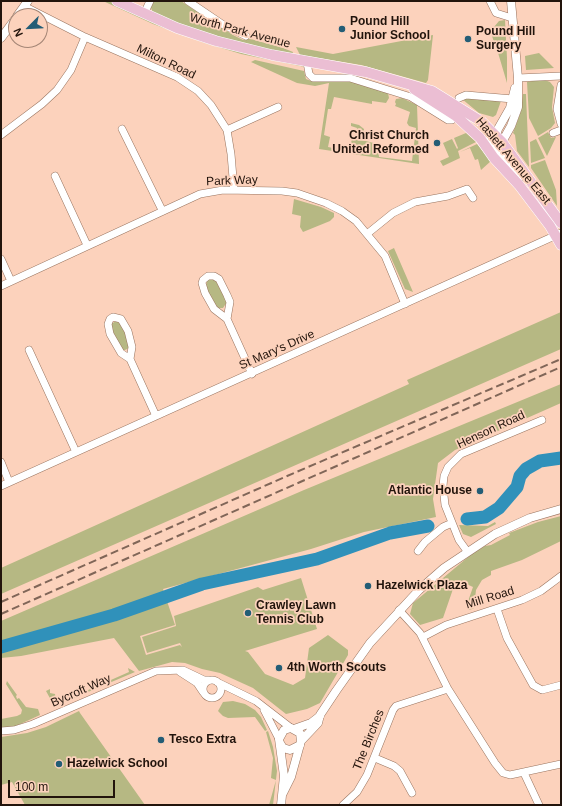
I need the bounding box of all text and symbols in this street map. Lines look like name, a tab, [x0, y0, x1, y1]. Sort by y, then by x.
north arrow	[8, 8, 48, 48]
street label: Worth Park Avenue	[188, 11, 292, 51]
place label: Pound Hill Junior School	[350, 15, 430, 43]
marker: Pound Hill Junior School	[337, 24, 347, 34]
place label: Pound Hill Surgery	[476, 25, 535, 53]
text: N	[11, 26, 25, 39]
marker: Pound Hill Surgery	[463, 34, 473, 44]
street label: Milton Road	[134, 41, 198, 83]
street label: Haslett Avenue East	[473, 115, 553, 207]
place label: Christ Church United Reformed	[332, 129, 429, 157]
marker: Christ Church United Reformed	[432, 138, 442, 148]
street label: Park Way	[206, 173, 258, 189]
street label: St Mary's Drive	[237, 327, 317, 373]
street label: Henson Road	[455, 408, 527, 452]
place label: Atlantic House	[388, 484, 472, 498]
marker: Atlantic House	[475, 486, 485, 496]
place label: Hazelwick Plaza	[376, 579, 467, 593]
marker: Hazelwick Plaza	[363, 581, 373, 591]
street label: Mill Road	[464, 584, 516, 612]
place label: Crawley Lawn Tennis Club	[256, 599, 336, 627]
marker: Crawley Lawn Tennis Club	[243, 608, 253, 618]
place label: 4th Worth Scouts	[287, 661, 386, 675]
marker: 4th Worth Scouts	[274, 663, 284, 673]
street label: Bycroft Way	[49, 671, 113, 711]
street label: The Birches	[350, 708, 388, 772]
place label: Tesco Extra	[169, 733, 236, 747]
marker: Tesco Extra	[156, 735, 166, 745]
place label: Hazelwick School	[67, 757, 168, 771]
marker: Hazelwick School	[54, 759, 64, 769]
scale bar	[10, 772, 117, 798]
text: 100 m	[15, 780, 48, 794]

